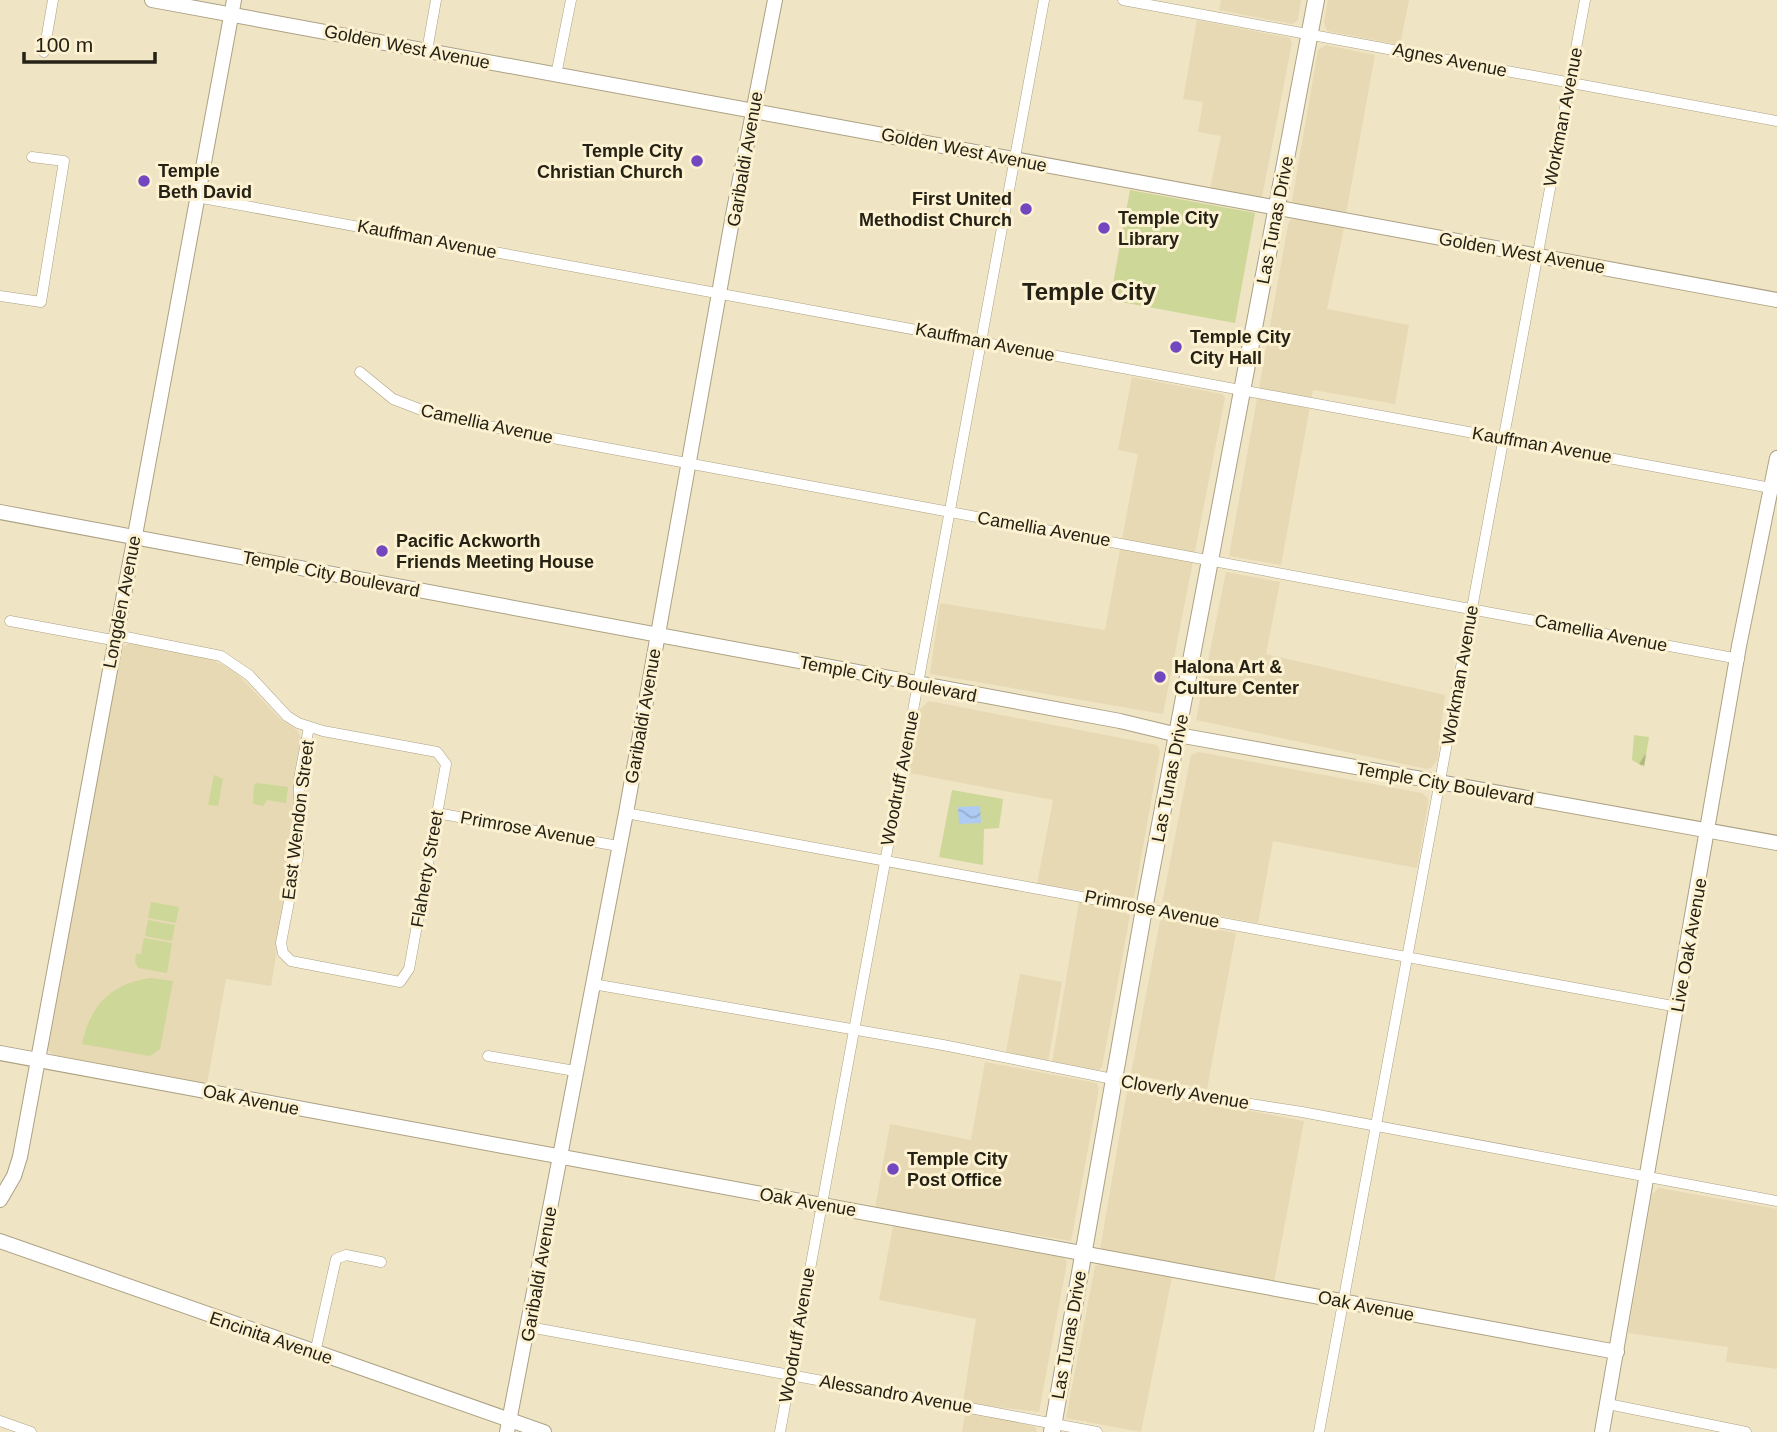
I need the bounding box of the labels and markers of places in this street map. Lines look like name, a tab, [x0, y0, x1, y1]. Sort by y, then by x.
place label: Temple City Christian Church	[537, 141, 683, 182]
marker: Temple City Christian Church	[689, 153, 705, 169]
place label: Temple Beth David	[158, 161, 252, 202]
marker: Temple Beth David	[136, 173, 152, 189]
place label: First United Methodist Church	[859, 189, 1012, 230]
marker: First United Methodist Church	[1018, 201, 1034, 217]
place label: Temple City Library	[1118, 208, 1219, 249]
marker: Temple City Library	[1096, 220, 1112, 236]
place label: Temple City City Hall	[1190, 327, 1291, 368]
marker: Temple City City Hall	[1168, 339, 1184, 355]
place label: Pacific Ackworth Friends Meeting House	[396, 531, 594, 572]
marker: Pacific Ackworth Friends Meeting House	[374, 543, 390, 559]
place label: Halona Art & Culture Center	[1174, 657, 1299, 698]
marker: Halona Art & Culture Center	[1152, 669, 1168, 685]
place label: Temple City Post Office	[907, 1149, 1008, 1190]
marker: Temple City Post Office	[885, 1161, 901, 1177]

